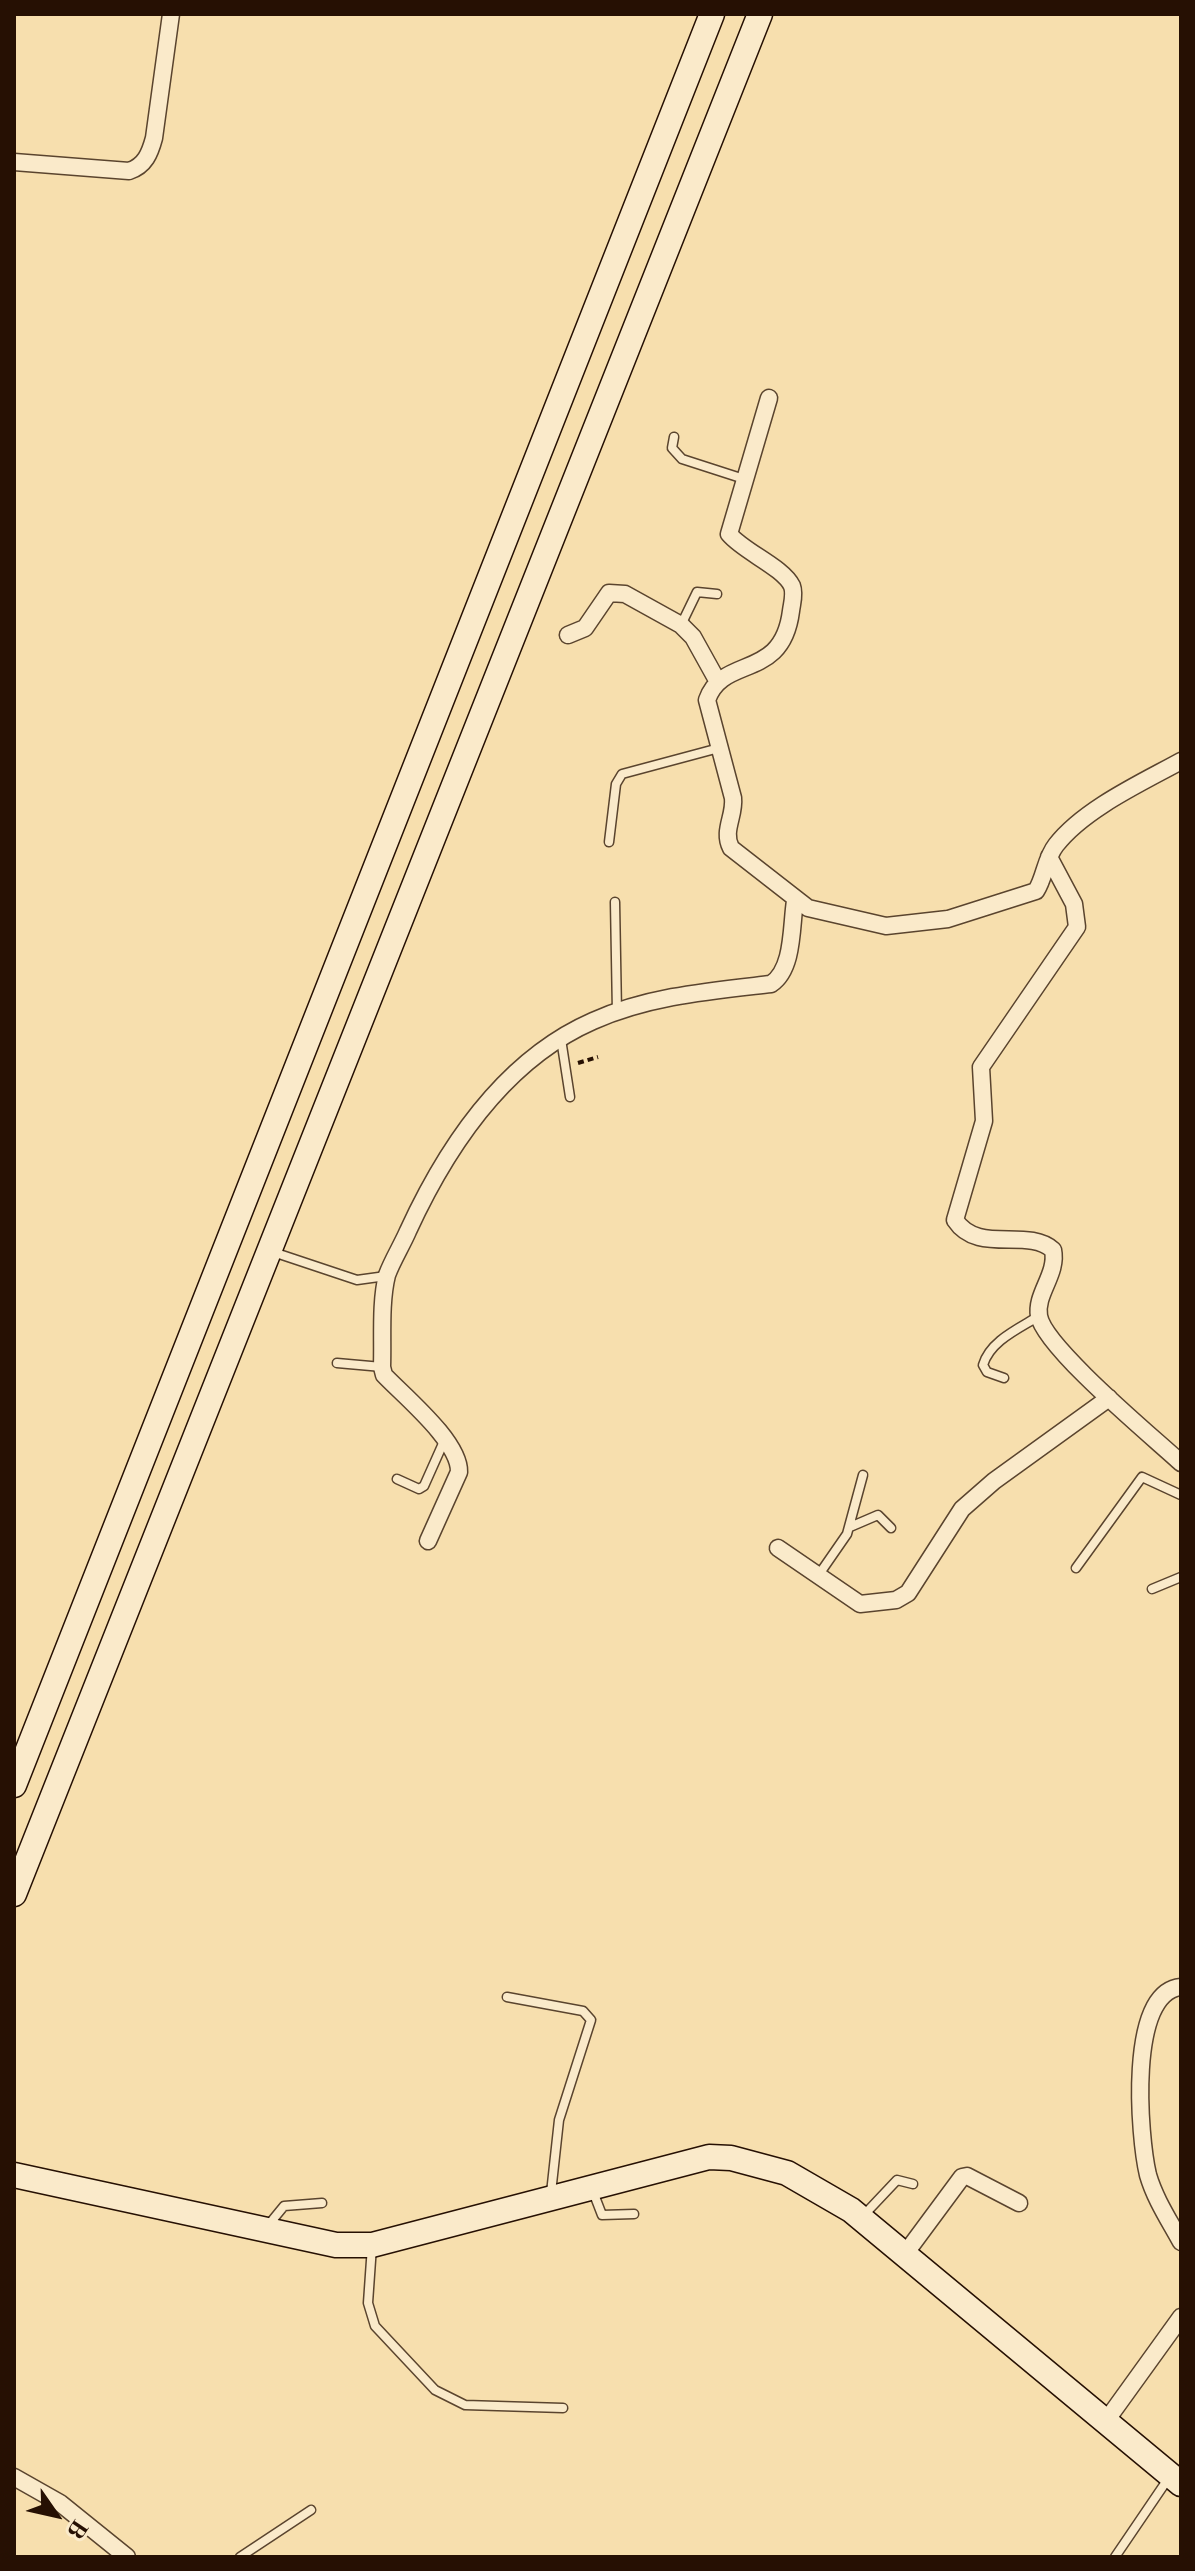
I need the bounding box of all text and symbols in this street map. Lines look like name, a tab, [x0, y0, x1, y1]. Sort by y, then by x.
north arrow	[16, 2475, 96, 2555]
text: B	[60, 2514, 92, 2543]

